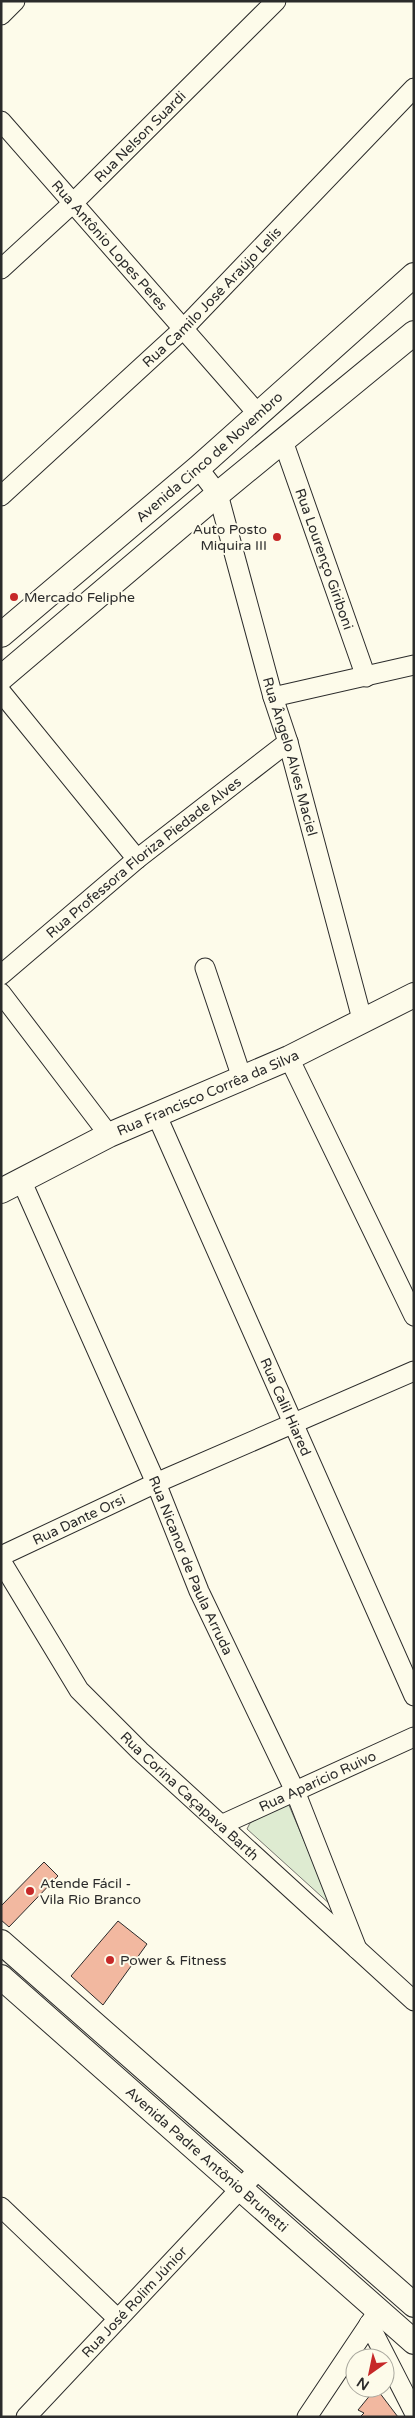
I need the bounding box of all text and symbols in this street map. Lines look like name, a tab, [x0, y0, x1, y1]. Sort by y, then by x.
street label: Rua Nelson Suardi	[91, 87, 189, 186]
street label: Rua Antônio Lopes Peres	[48, 177, 172, 314]
street label: Rua Camilo José Araújo Lelis	[139, 223, 285, 371]
street label: Avenida Cinco de Novembro	[132, 388, 286, 526]
street label: Rua Lourenço Giriboni	[292, 486, 357, 632]
place label: Auto Posto Miquira III	[193, 521, 267, 554]
marker: Auto Posto Miquira III	[271, 531, 283, 543]
place label: Mercado Feliphe	[24, 589, 135, 606]
marker: Mercado Feliphe	[8, 591, 20, 603]
street label: Rua Ângelo Alves Maciel	[259, 675, 321, 838]
street label: Rua Professora Floriza Piedade Alves	[43, 773, 245, 941]
street label: Rua Francisco Corrêa da Silva	[114, 1046, 302, 1139]
street label: Rua Calil Hiared	[257, 1355, 315, 1458]
street label: Rua Nicanor de Paula Arruda	[145, 1473, 237, 1658]
street label: Rua Dante Orsi	[30, 1490, 128, 1548]
street label: Rua Corina Caçapava Barth	[117, 1728, 263, 1864]
street label: Rua Aparício Ruivo	[256, 1747, 379, 1815]
place label: Atende Fácil - Vila Rio Branco	[40, 1875, 141, 1908]
marker: Atende Fácil - Vila Rio Branco	[24, 1885, 36, 1897]
place label: Power & Fitness	[120, 1952, 227, 1969]
marker: Power & Fitness	[104, 1954, 116, 1966]
street label: Avenida Padre Antônio Brunetti	[122, 2083, 292, 2235]
street label: Rua José Rolim Júnior	[78, 2242, 191, 2361]
north arrow	[345, 2348, 395, 2398]
text: N	[354, 2373, 373, 2394]

